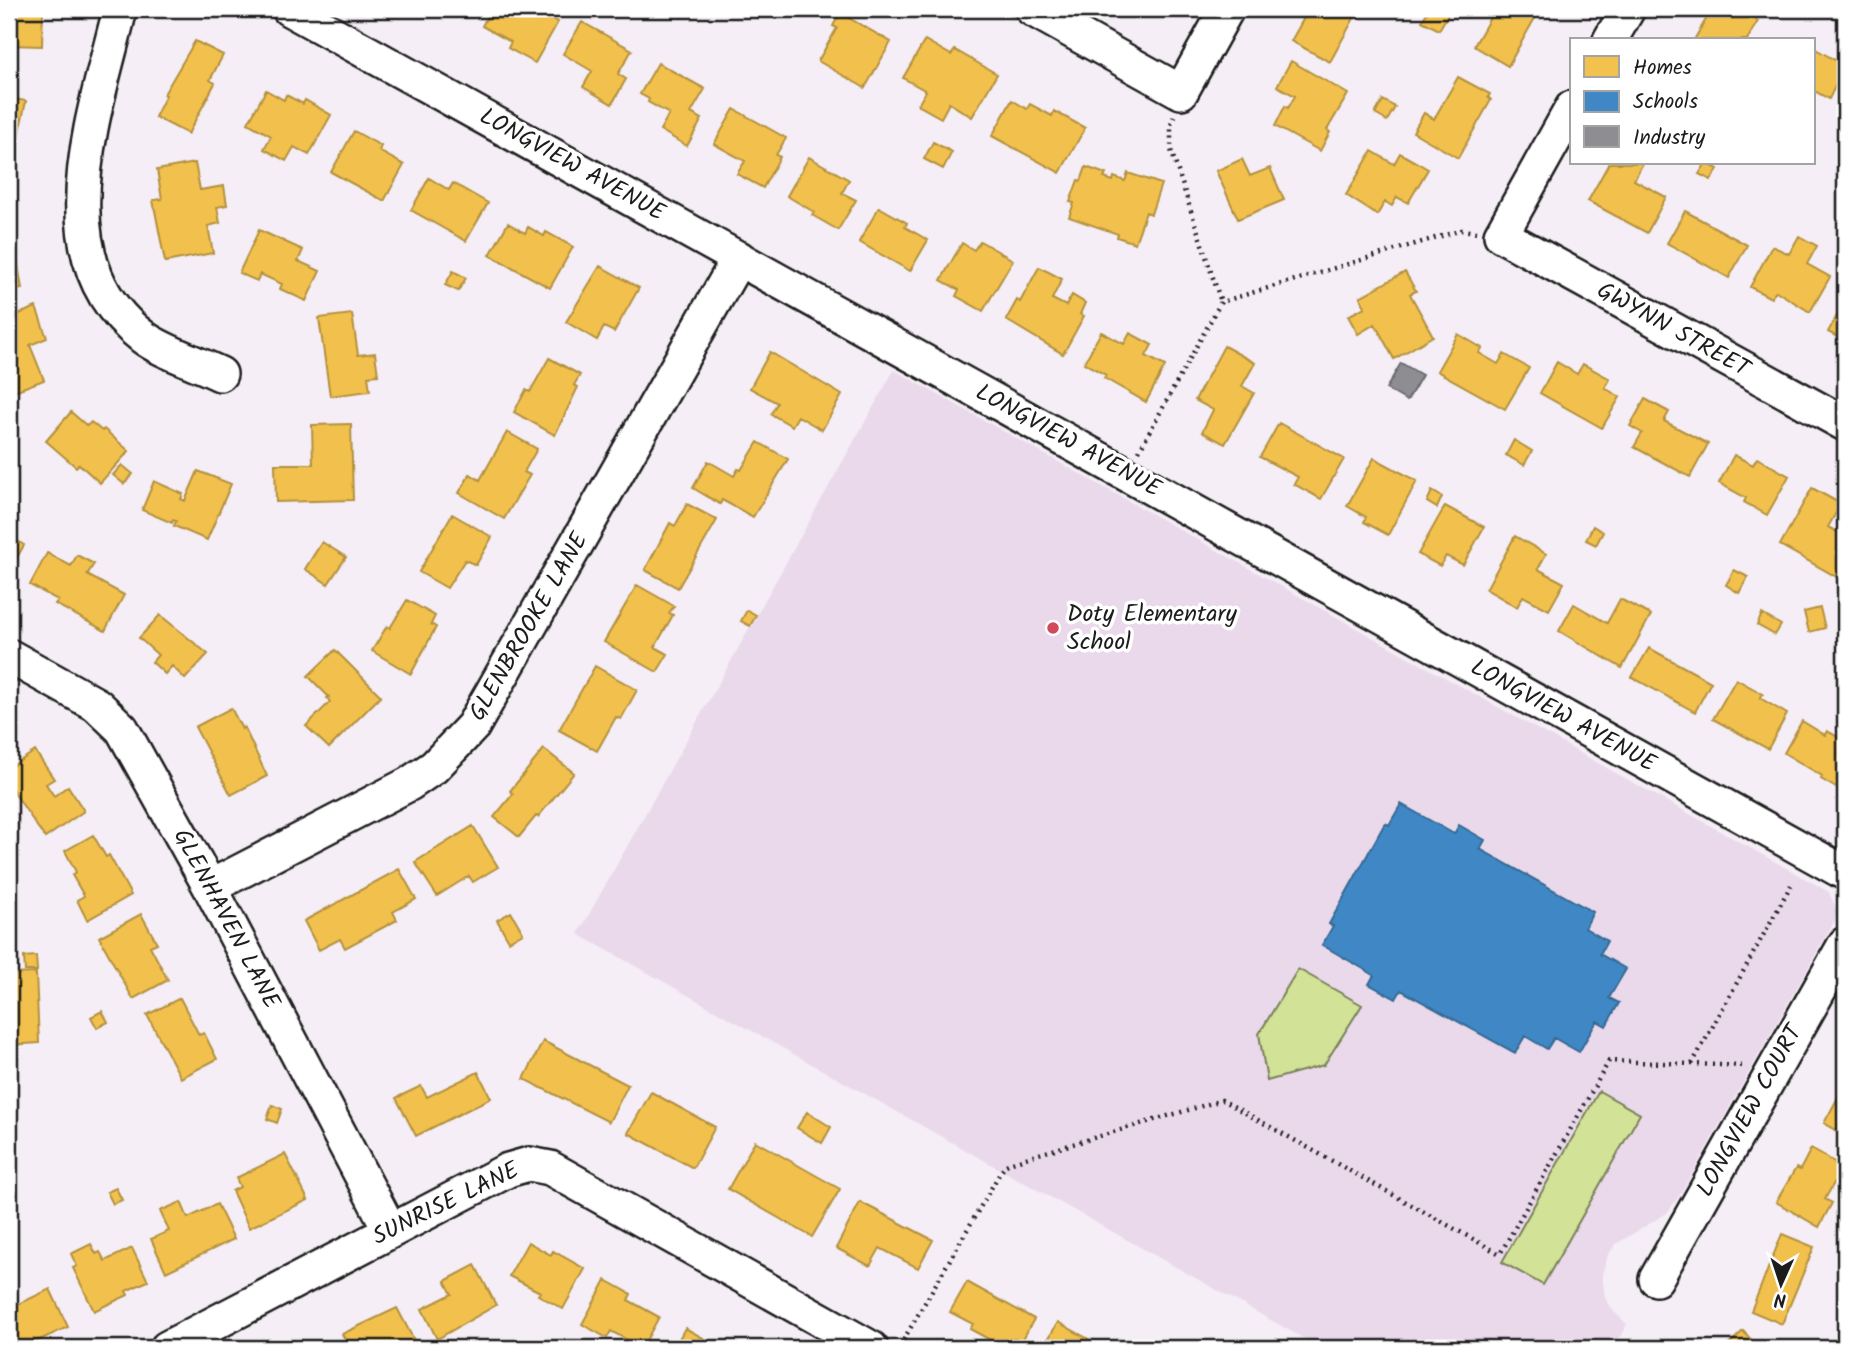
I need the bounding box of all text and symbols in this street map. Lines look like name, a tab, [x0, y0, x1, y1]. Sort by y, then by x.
legend	[1570, 38, 1815, 164]
text: Homes	[1633, 52, 1692, 85]
text: Schools	[1633, 86, 1698, 119]
street label: LONGVIEW AVENUE	[472, 98, 673, 233]
text: Industry	[1633, 122, 1705, 155]
street label: GWYNN STREET	[1589, 272, 1759, 389]
street label: LONGVIEW AVENUE	[968, 374, 1169, 509]
street label: GLENBROOKE LANE	[459, 524, 600, 729]
place label: Doty Elementary School	[1067, 595, 1237, 662]
marker: Doty Elementary School	[1045, 620, 1061, 636]
street label: LONGVIEW AVENUE	[1463, 649, 1664, 784]
street label: GLENHAVEN LANE	[162, 822, 290, 1017]
street label: LONGVIEW COURT	[1686, 1016, 1815, 1204]
street label: SUNRISE LANE	[366, 1151, 527, 1256]
north arrow	[1745, 1248, 1815, 1318]
text: N	[1773, 1284, 1787, 1314]

